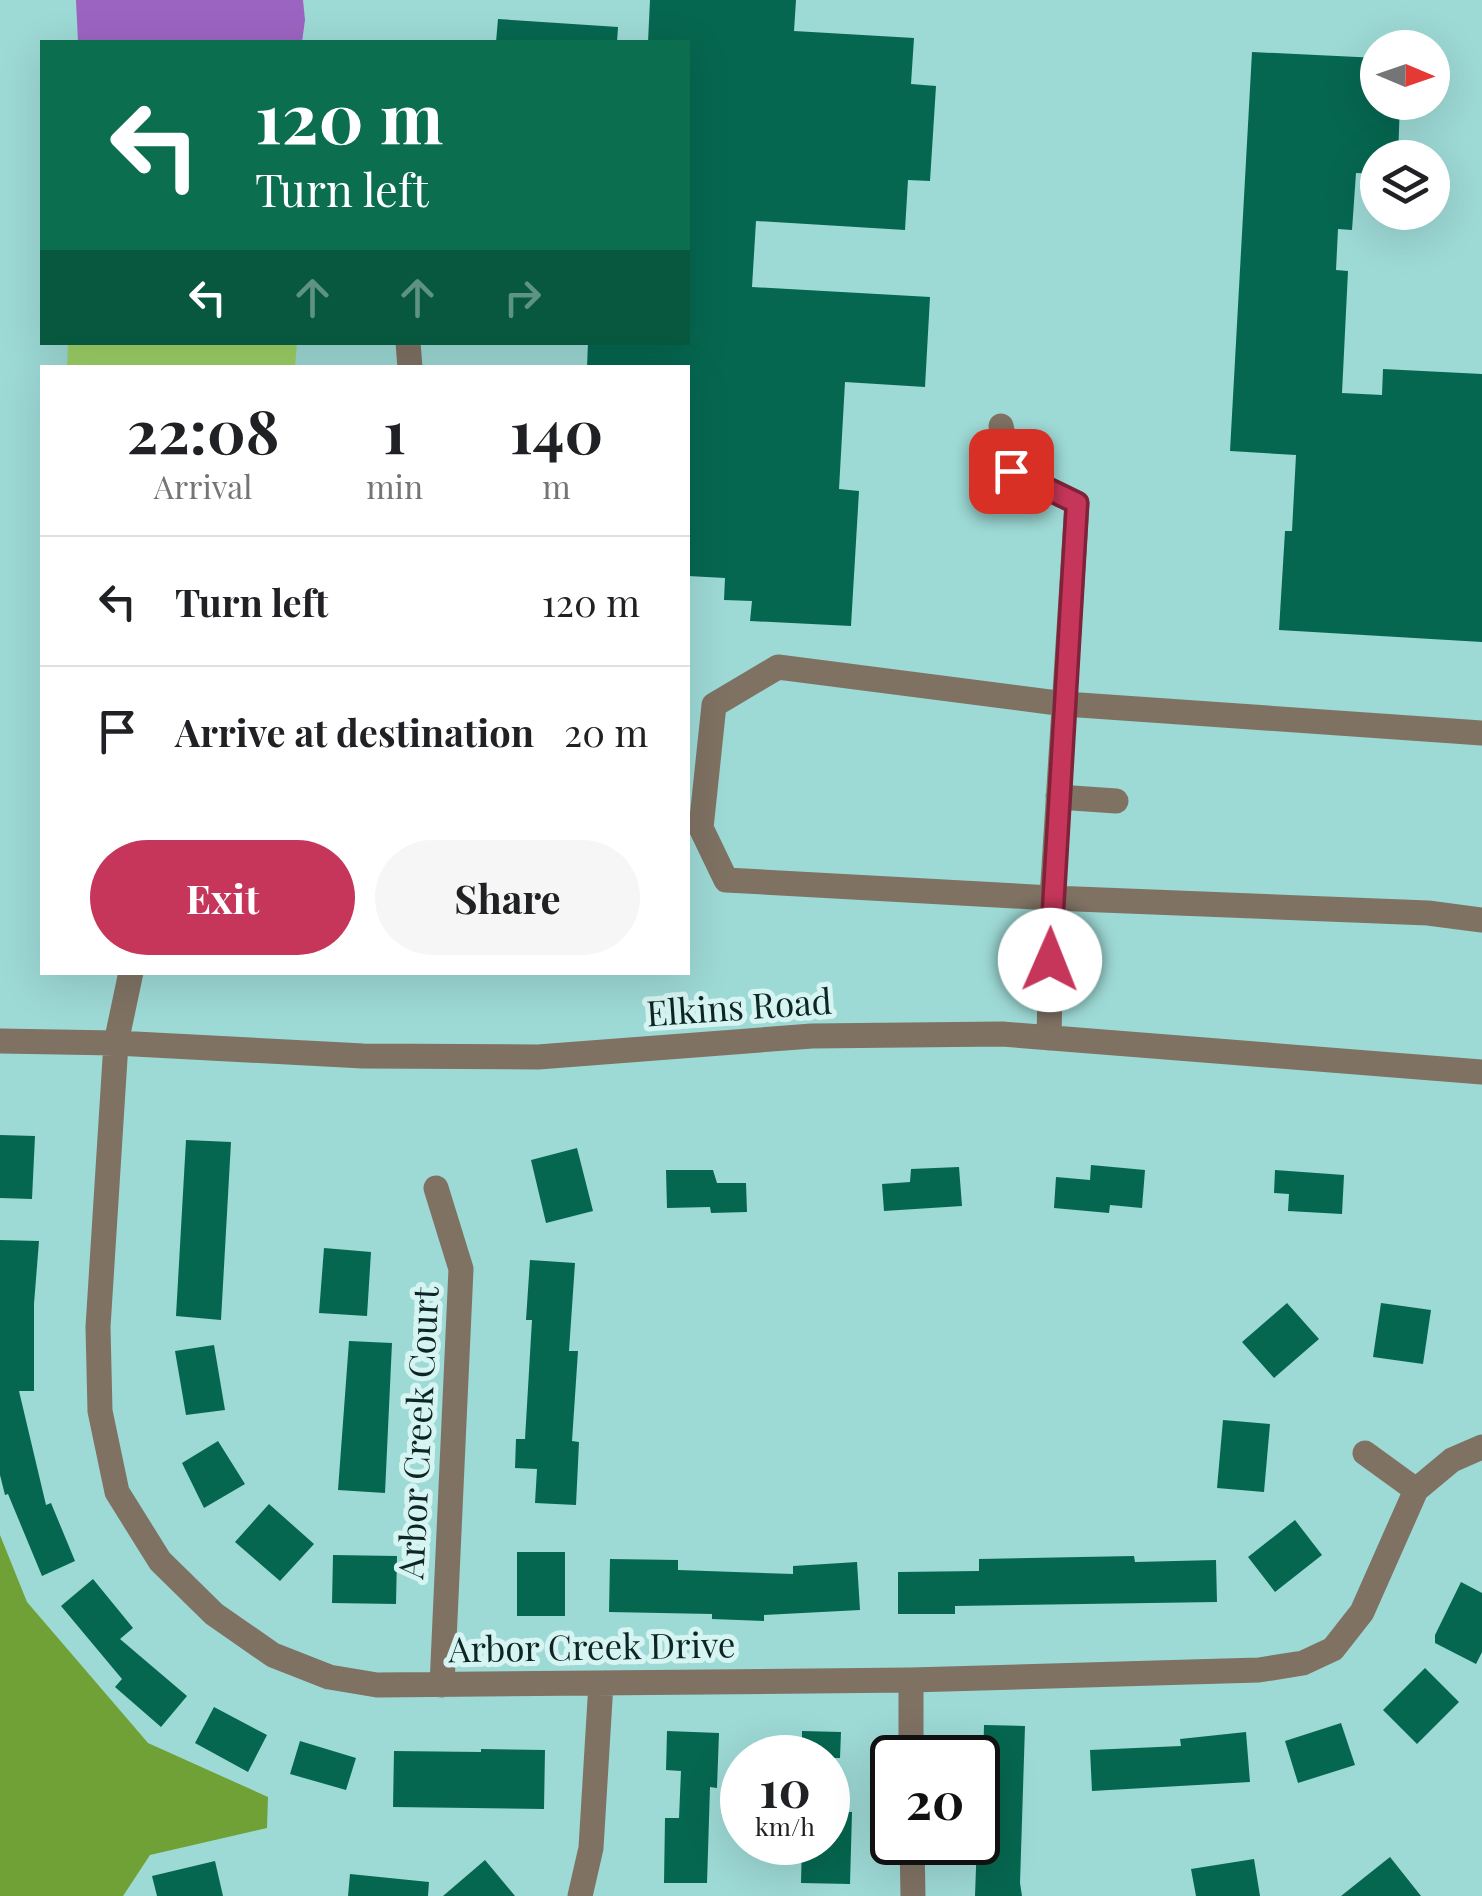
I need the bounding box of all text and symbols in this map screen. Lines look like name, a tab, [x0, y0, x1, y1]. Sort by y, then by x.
north arrow	[1360, 30, 1450, 120]
map controls	[1360, 30, 1450, 230]
text: 120 m	[255, 68, 443, 162]
icon: left	[90, 80, 220, 210]
button: layers	[1360, 140, 1450, 230]
text: Turn left	[255, 158, 429, 218]
icon: left	[180, 270, 235, 325]
icon: ahead	[285, 270, 340, 325]
icon: ahead	[390, 270, 445, 325]
icon: right	[495, 270, 550, 325]
text: 22:08	[127, 389, 279, 469]
text: 1	[383, 389, 406, 469]
text: 140	[510, 389, 603, 469]
pin	[969, 429, 1054, 514]
icon: arrive	[984, 444, 1039, 499]
text: Arrival	[154, 464, 252, 507]
text: min	[366, 464, 423, 507]
text: m	[542, 464, 571, 507]
icon: left	[90, 574, 145, 629]
text: Turn left	[175, 576, 328, 627]
text: 120 m	[542, 576, 640, 627]
icon: arrive	[90, 704, 145, 759]
text: Arrive at destination	[175, 706, 534, 757]
text: 20 m	[564, 706, 648, 757]
button: Exit	[90, 840, 355, 955]
button: Share	[375, 840, 640, 955]
position arrow	[998, 908, 1102, 1012]
street label: Elkins Road	[645, 976, 833, 1035]
street label: Arbor Creek Court	[385, 1285, 448, 1581]
street label: Arbor Creek Drive	[447, 1620, 736, 1672]
speed limit sign: 20	[870, 1735, 1000, 1865]
text: 10	[759, 1754, 811, 1821]
text: km/h	[755, 1809, 815, 1842]

